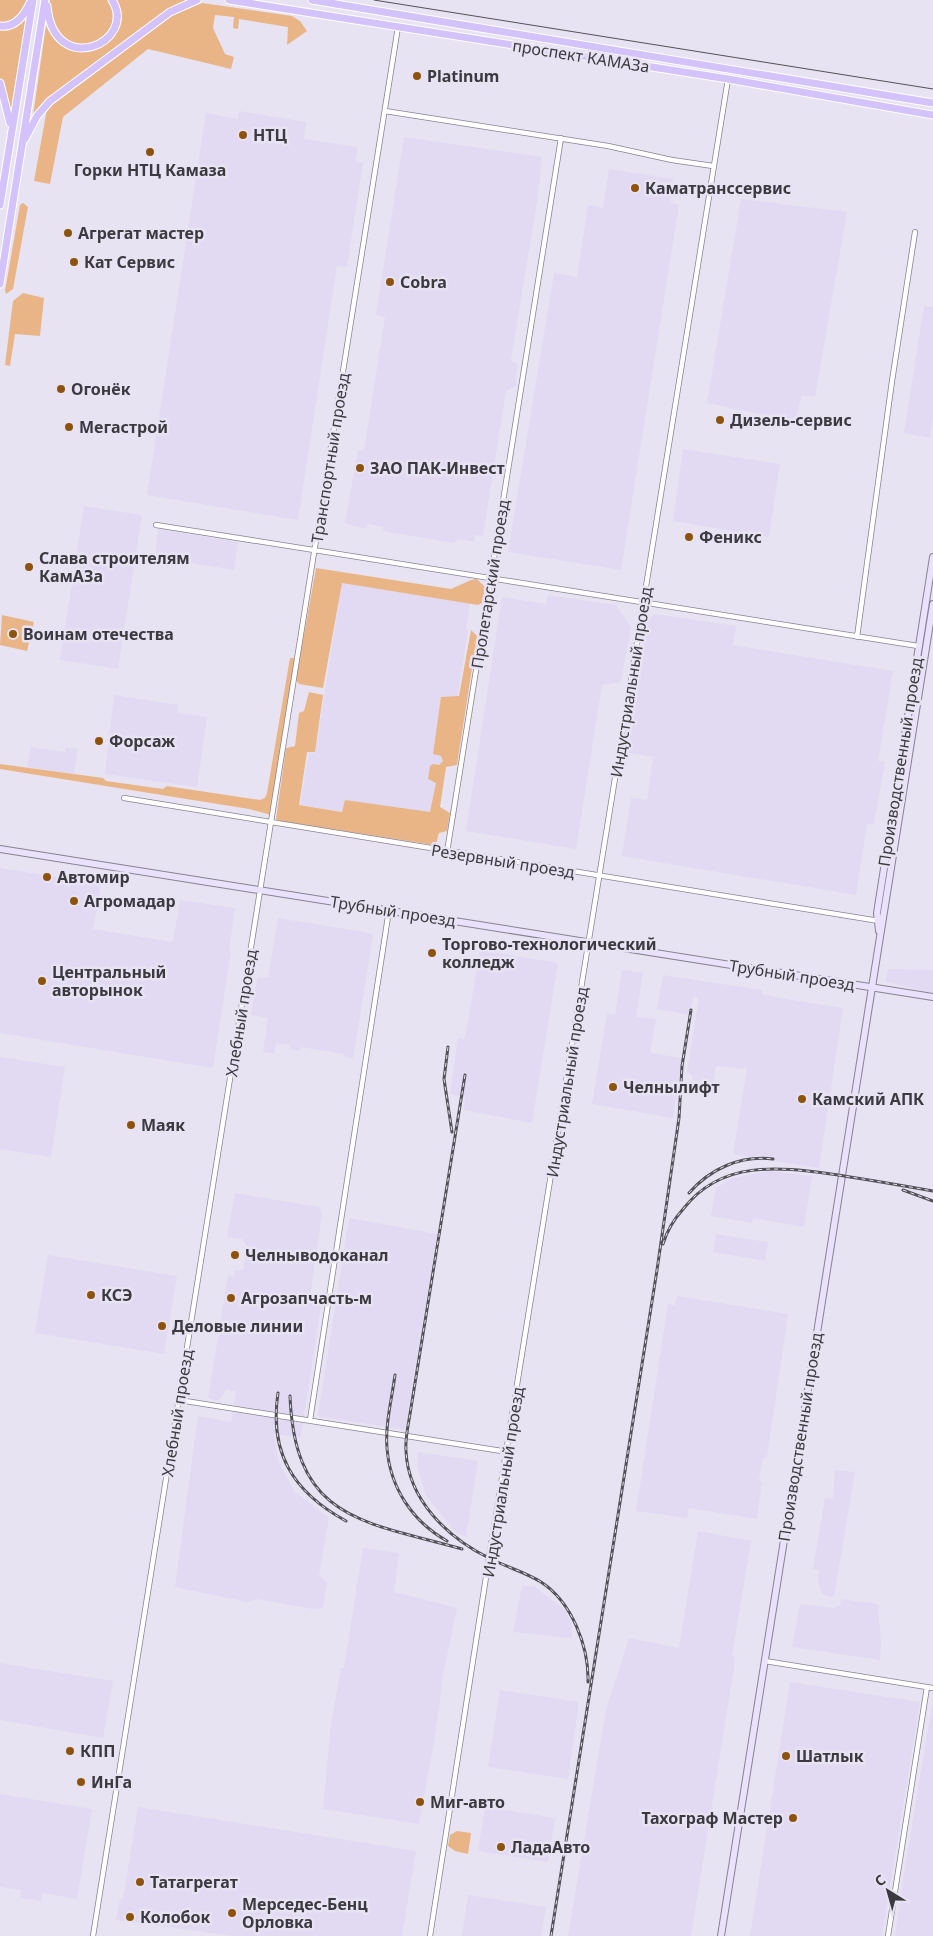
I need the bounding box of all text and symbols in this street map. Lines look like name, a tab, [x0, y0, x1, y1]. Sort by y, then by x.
street label: проспект КАМАЗа	[511, 34, 651, 78]
place label: Platinum	[427, 65, 499, 87]
marker: Platinum	[411, 70, 423, 82]
place label: НТЦ	[253, 124, 288, 146]
marker: НТЦ	[237, 129, 249, 141]
marker: Горки НТЦ Камаза	[144, 146, 156, 158]
place label: Горки НТЦ Камаза	[74, 159, 226, 181]
place label: Каматранссервис	[645, 177, 791, 199]
marker: Каматранссервис	[629, 182, 641, 194]
place label: Агрегат мастер	[78, 222, 204, 244]
marker: Агрегат мастер	[62, 227, 74, 239]
place label: Кат Сервис	[84, 251, 175, 273]
marker: Кат Сервис	[68, 256, 80, 268]
place label: Cobra	[400, 271, 447, 293]
marker: Cobra	[384, 276, 396, 288]
street label: Транспортный проезд	[306, 371, 354, 545]
place label: Огонёк	[71, 378, 131, 400]
marker: Огонёк	[55, 383, 67, 395]
place label: Дизель-сервис	[730, 409, 852, 431]
marker: Дизель-сервис	[714, 414, 726, 426]
place label: Мегастрой	[79, 416, 168, 438]
marker: Мегастрой	[63, 421, 75, 433]
place label: ЗАО ПАК-Инвест	[370, 457, 505, 479]
marker: ЗАО ПАК-Инвест	[354, 462, 366, 474]
street label: Пролетарский проезд	[466, 498, 514, 670]
place label: Феникс	[699, 526, 762, 548]
marker: Феникс	[683, 531, 695, 543]
place label: Слава строителям КамАЗа	[39, 547, 190, 587]
marker: Слава строителям КамАЗа	[23, 561, 35, 573]
street label: Индустриальный проезд	[605, 585, 657, 779]
place label: Воинам отечества	[23, 623, 174, 645]
marker: Воинам отечества	[7, 628, 19, 640]
street label: Производственный проезд	[873, 656, 927, 868]
place label: Форсаж	[109, 730, 175, 752]
marker: Форсаж	[93, 735, 105, 747]
street label: Резервный проезд	[430, 839, 577, 883]
place label: Автомир	[57, 866, 130, 888]
marker: Автомир	[41, 871, 53, 883]
place label: Агромадар	[84, 890, 176, 912]
street label: Трубный проезд	[329, 890, 458, 932]
marker: Агромадар	[68, 895, 80, 907]
place label: Торгово-технологический колледж	[442, 933, 657, 973]
marker: Торгово-технологический колледж	[426, 947, 438, 959]
street label: Хлебный проезд	[220, 948, 262, 1078]
street label: Трубный проезд	[728, 954, 857, 996]
place label: Центральный авторынок	[52, 961, 166, 1001]
marker: Центральный авторынок	[36, 975, 48, 987]
street label: Индустриальный проезд	[541, 985, 593, 1179]
place label: Челнылифт	[623, 1076, 720, 1098]
marker: Челнылифт	[607, 1081, 619, 1093]
place label: Камский АПК	[812, 1088, 925, 1110]
marker: Камский АПК	[796, 1093, 808, 1105]
place label: Маяк	[141, 1114, 185, 1136]
marker: Маяк	[125, 1119, 137, 1131]
place label: Челныводоканал	[245, 1244, 389, 1266]
marker: Челныводоканал	[229, 1249, 241, 1261]
place label: КСЭ	[101, 1284, 133, 1306]
place label: Агрозапчасть-м	[241, 1287, 372, 1309]
marker: КСЭ	[85, 1289, 97, 1301]
marker: Агрозапчасть-м	[225, 1292, 237, 1304]
place label: Деловые линии	[172, 1315, 303, 1337]
marker: Деловые линии	[156, 1320, 168, 1332]
street label: Производственный проезд	[773, 1331, 827, 1543]
street label: Хлебный проезд	[156, 1348, 198, 1478]
street label: Индустриальный проезд	[477, 1385, 529, 1579]
place label: КПП	[80, 1740, 115, 1762]
marker: КПП	[64, 1745, 76, 1757]
place label: Шатлык	[796, 1745, 864, 1767]
marker: Шатлык	[780, 1750, 792, 1762]
place label: ИнГа	[91, 1771, 132, 1793]
marker: ИнГа	[75, 1776, 87, 1788]
place label: Миг-авто	[430, 1791, 505, 1813]
marker: Миг-авто	[414, 1796, 426, 1808]
place label: Тахограф Мастер	[641, 1807, 783, 1829]
marker: Тахограф Мастер	[787, 1812, 799, 1824]
place label: ЛадаАвто	[511, 1836, 590, 1858]
marker: ЛадаАвто	[495, 1841, 507, 1853]
north arrow	[863, 1866, 913, 1916]
text: С	[871, 1870, 889, 1891]
place label: Татагрегат	[150, 1871, 238, 1893]
marker: Татагрегат	[134, 1876, 146, 1888]
place label: Мерседес-Бенц Орловка	[242, 1893, 368, 1933]
place label: Колобок	[140, 1906, 211, 1928]
marker: Мерседес-Бенц Орловка	[226, 1907, 238, 1919]
marker: Колобок	[124, 1911, 136, 1923]

